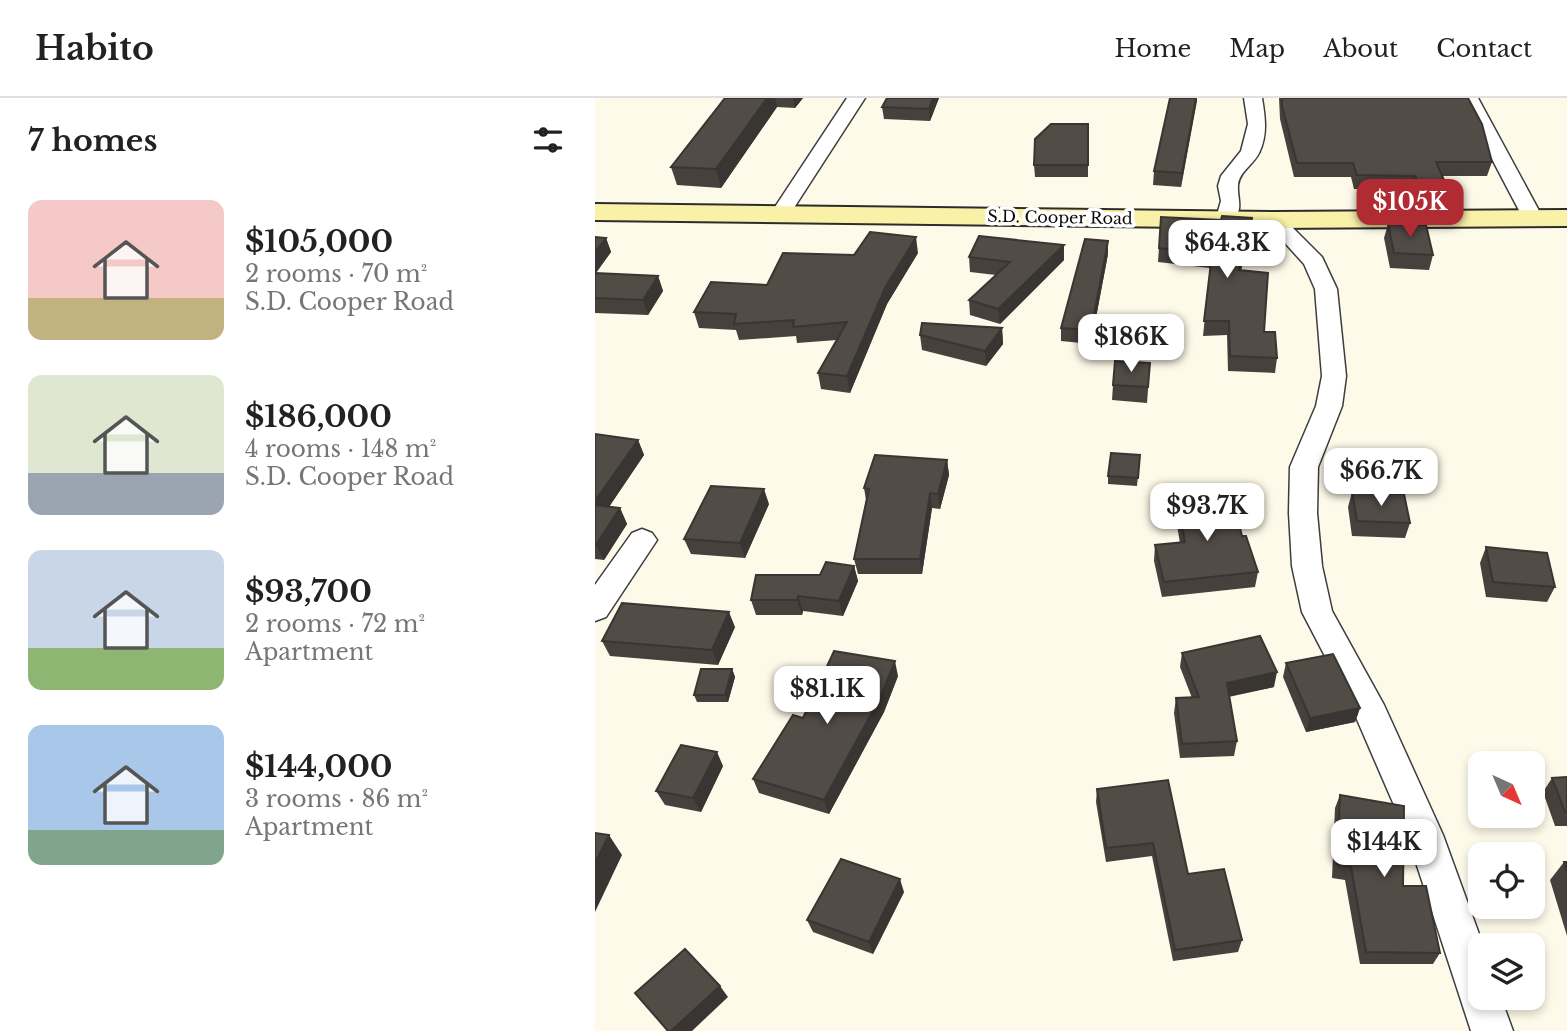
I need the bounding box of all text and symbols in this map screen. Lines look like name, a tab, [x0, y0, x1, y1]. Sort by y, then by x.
text: Habito	[35, 28, 154, 69]
text: Home	[1115, 34, 1191, 63]
text: Map	[1229, 34, 1285, 63]
text: About	[1323, 34, 1398, 63]
text: Contact	[1436, 34, 1532, 63]
icon: filters	[529, 121, 567, 159]
text: 7 homes	[28, 122, 157, 159]
pin: $105K	[1361, 180, 1459, 239]
text: $105K	[1373, 188, 1447, 216]
street label: S.D. Cooper Road	[987, 206, 1133, 228]
pin: $64.3K	[1170, 220, 1284, 280]
text: $105,000	[245, 223, 393, 260]
icon: home	[84, 228, 168, 312]
text: $64.3K	[1184, 229, 1270, 257]
text: 2 rooms · 70 m²	[245, 260, 427, 288]
text: S.D. Cooper Road	[245, 288, 454, 316]
pin: $186K	[1082, 314, 1180, 374]
text: $186K	[1094, 323, 1168, 351]
text: $186,000	[245, 398, 392, 435]
icon: home	[84, 403, 168, 487]
text: 4 rooms · 148 m²	[245, 435, 436, 463]
pin: $66.7K	[1324, 448, 1438, 508]
text: $66.7K	[1340, 457, 1422, 485]
text: S.D. Cooper Road	[245, 463, 454, 491]
pin: $93.7K	[1150, 484, 1264, 543]
text: $93.7K	[1166, 492, 1248, 520]
text: $93,700	[245, 573, 372, 610]
icon: home	[84, 578, 168, 662]
text: 2 rooms · 72 m²	[245, 610, 425, 638]
text: Apartment	[245, 638, 373, 666]
pin: $81.1K	[770, 666, 884, 726]
text: $81.1K	[790, 675, 864, 703]
text: $144,000	[245, 748, 392, 785]
north arrow	[1468, 751, 1545, 828]
map controls	[1468, 751, 1545, 1010]
icon: home	[84, 753, 168, 837]
text: 3 rooms · 86 m²	[245, 785, 428, 813]
text: Apartment	[245, 813, 373, 841]
pin: $144K	[1335, 820, 1433, 879]
text: $144K	[1347, 828, 1421, 856]
button: locate	[1468, 842, 1545, 919]
button: layers	[1468, 933, 1545, 1010]

